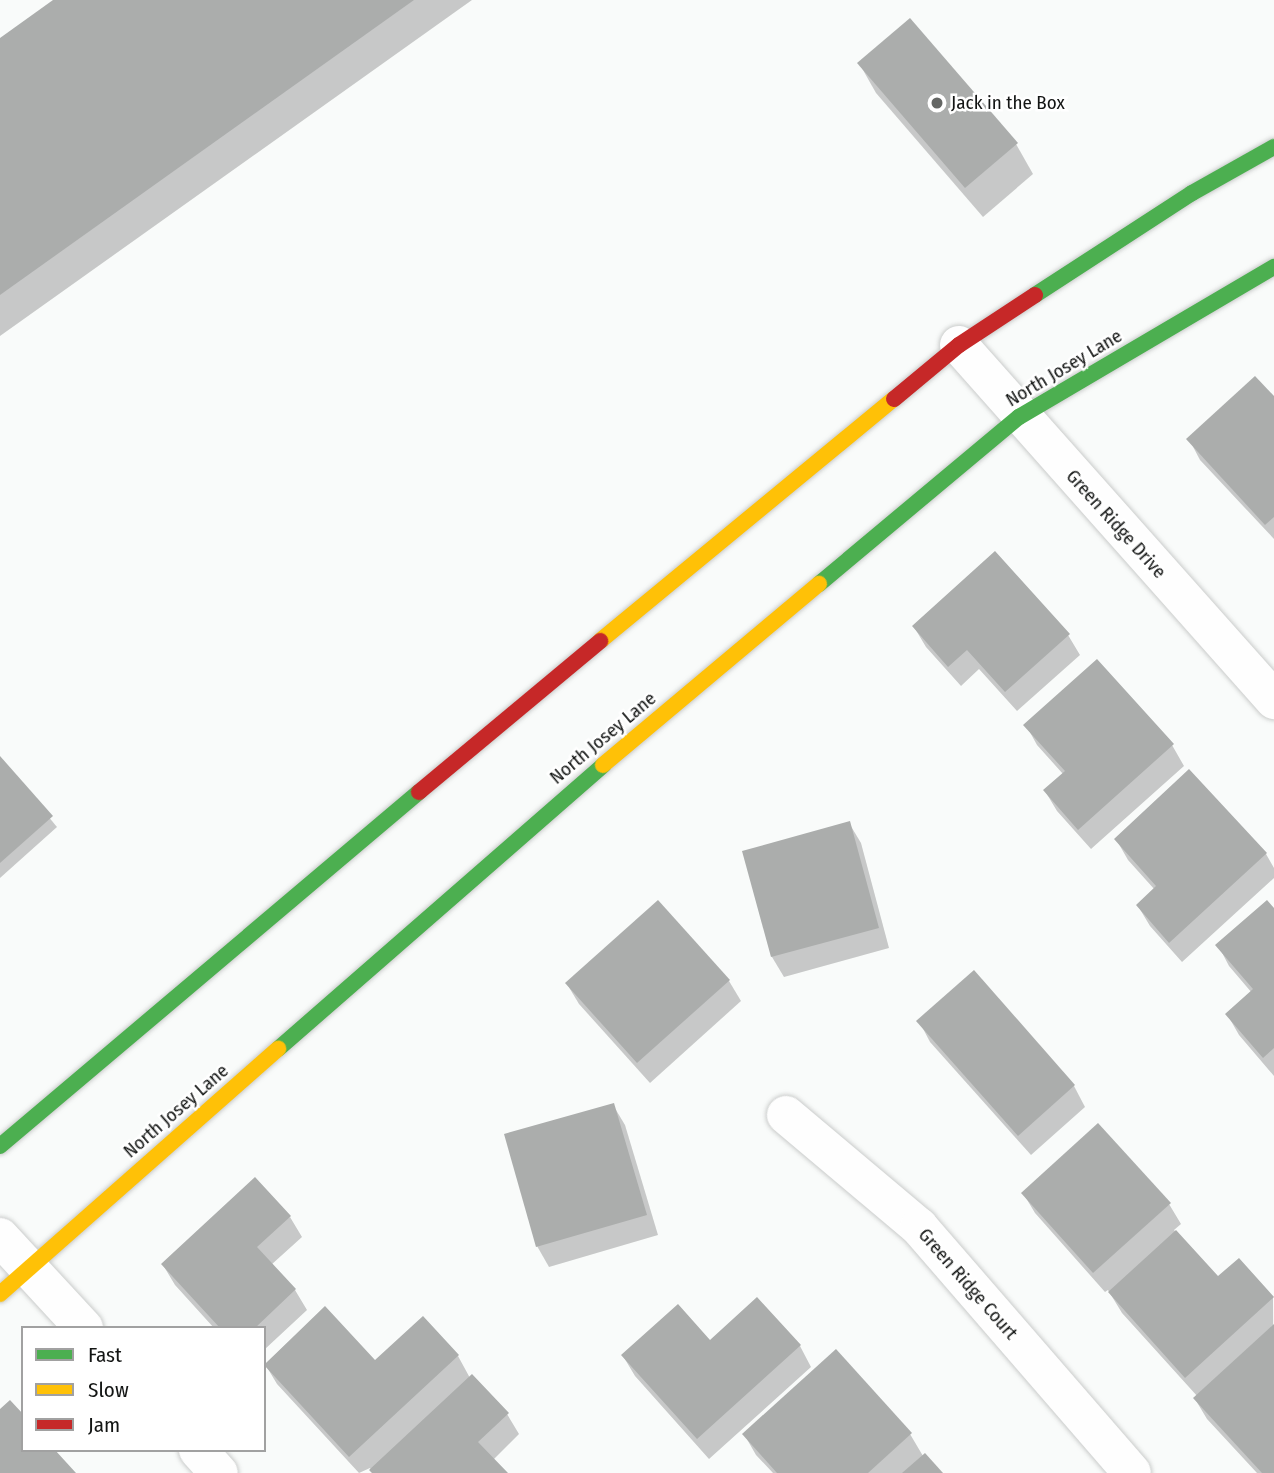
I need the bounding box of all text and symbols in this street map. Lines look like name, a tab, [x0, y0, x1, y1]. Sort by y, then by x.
place label: Jack in the Box	[951, 92, 1065, 114]
marker: Jack in the Box	[929, 95, 945, 111]
street label: North Josey Lane	[1002, 324, 1126, 412]
street label: Green Ridge Drive	[1061, 465, 1171, 583]
street label: North Josey Lane	[545, 687, 661, 789]
street label: North Josey Lane	[119, 1059, 233, 1163]
street label: Green Ridge Court	[913, 1224, 1023, 1344]
legend	[21, 1326, 266, 1452]
text: Fast	[88, 1342, 122, 1368]
text: Slow	[88, 1377, 129, 1403]
text: Jam	[88, 1412, 120, 1438]

